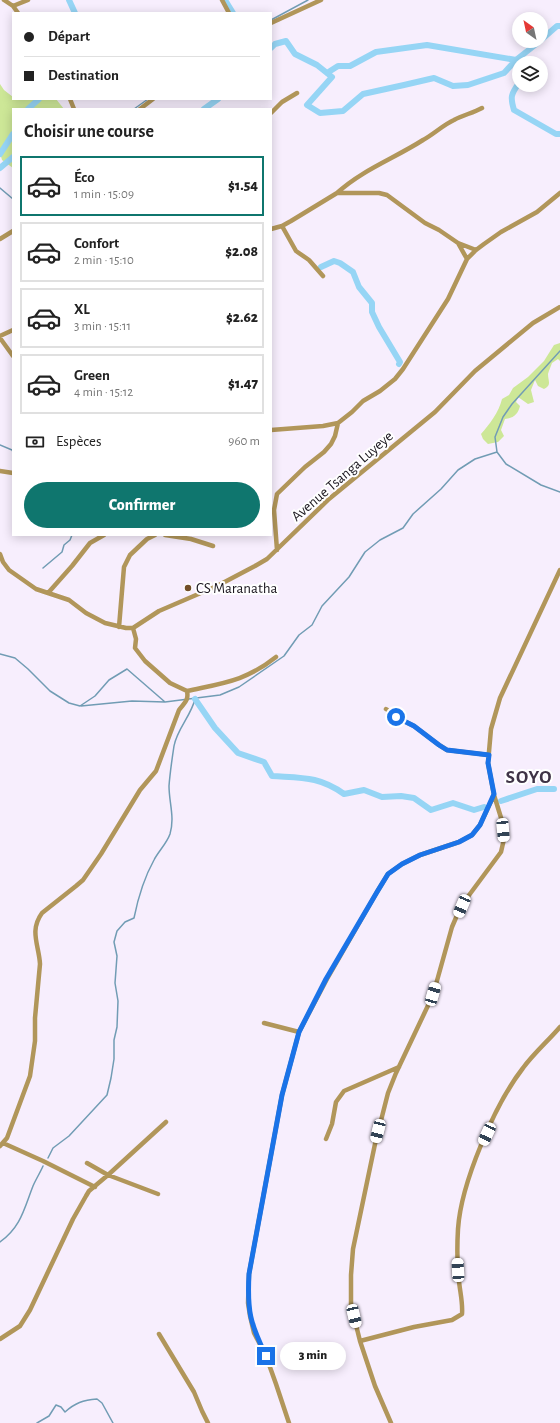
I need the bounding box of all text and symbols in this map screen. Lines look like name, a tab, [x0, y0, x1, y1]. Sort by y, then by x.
north arrow	[512, 12, 548, 48]
map controls	[512, 12, 548, 92]
text: Départ	[48, 29, 90, 44]
button: layers	[512, 56, 548, 92]
text: Destination	[48, 68, 119, 83]
text: Choisir une course	[24, 123, 154, 141]
icon: car	[26, 168, 62, 204]
text: Éco	[74, 170, 95, 185]
text: $1.54	[228, 178, 258, 193]
text: 1 min · 15:09	[74, 188, 134, 201]
icon: car	[26, 234, 62, 270]
text: Confort	[74, 236, 119, 251]
text: $2.08	[225, 244, 258, 259]
text: 2 min · 15:10	[74, 254, 134, 267]
icon: car	[26, 300, 62, 336]
text: XL	[74, 302, 90, 317]
text: $2.62	[226, 310, 258, 325]
text: 3 min · 15:11	[74, 320, 131, 333]
icon: car	[26, 366, 62, 402]
text: Green	[74, 368, 110, 383]
text: $1.47	[228, 376, 258, 391]
text: 4 min · 15:12	[74, 386, 133, 399]
street label: Avenue Tsanga Luyeye	[289, 428, 396, 524]
icon: cash	[24, 431, 46, 453]
text: Espèces	[56, 434, 102, 449]
text: 960 m	[228, 435, 260, 448]
button: Confirmer	[24, 482, 260, 528]
place label: CS Maranatha	[196, 581, 278, 596]
marker: CS Maranatha	[183, 583, 193, 593]
route start	[387, 708, 405, 726]
district label: SOYO	[505, 768, 553, 787]
car	[496, 818, 510, 842]
car	[452, 893, 472, 919]
car	[424, 981, 442, 1007]
car	[369, 1118, 387, 1144]
car	[476, 1121, 498, 1147]
car	[451, 1258, 465, 1282]
car	[345, 1303, 363, 1329]
callout: 3 min	[280, 1342, 346, 1370]
route end	[257, 1347, 275, 1365]
text: 3 min	[299, 1349, 327, 1362]

